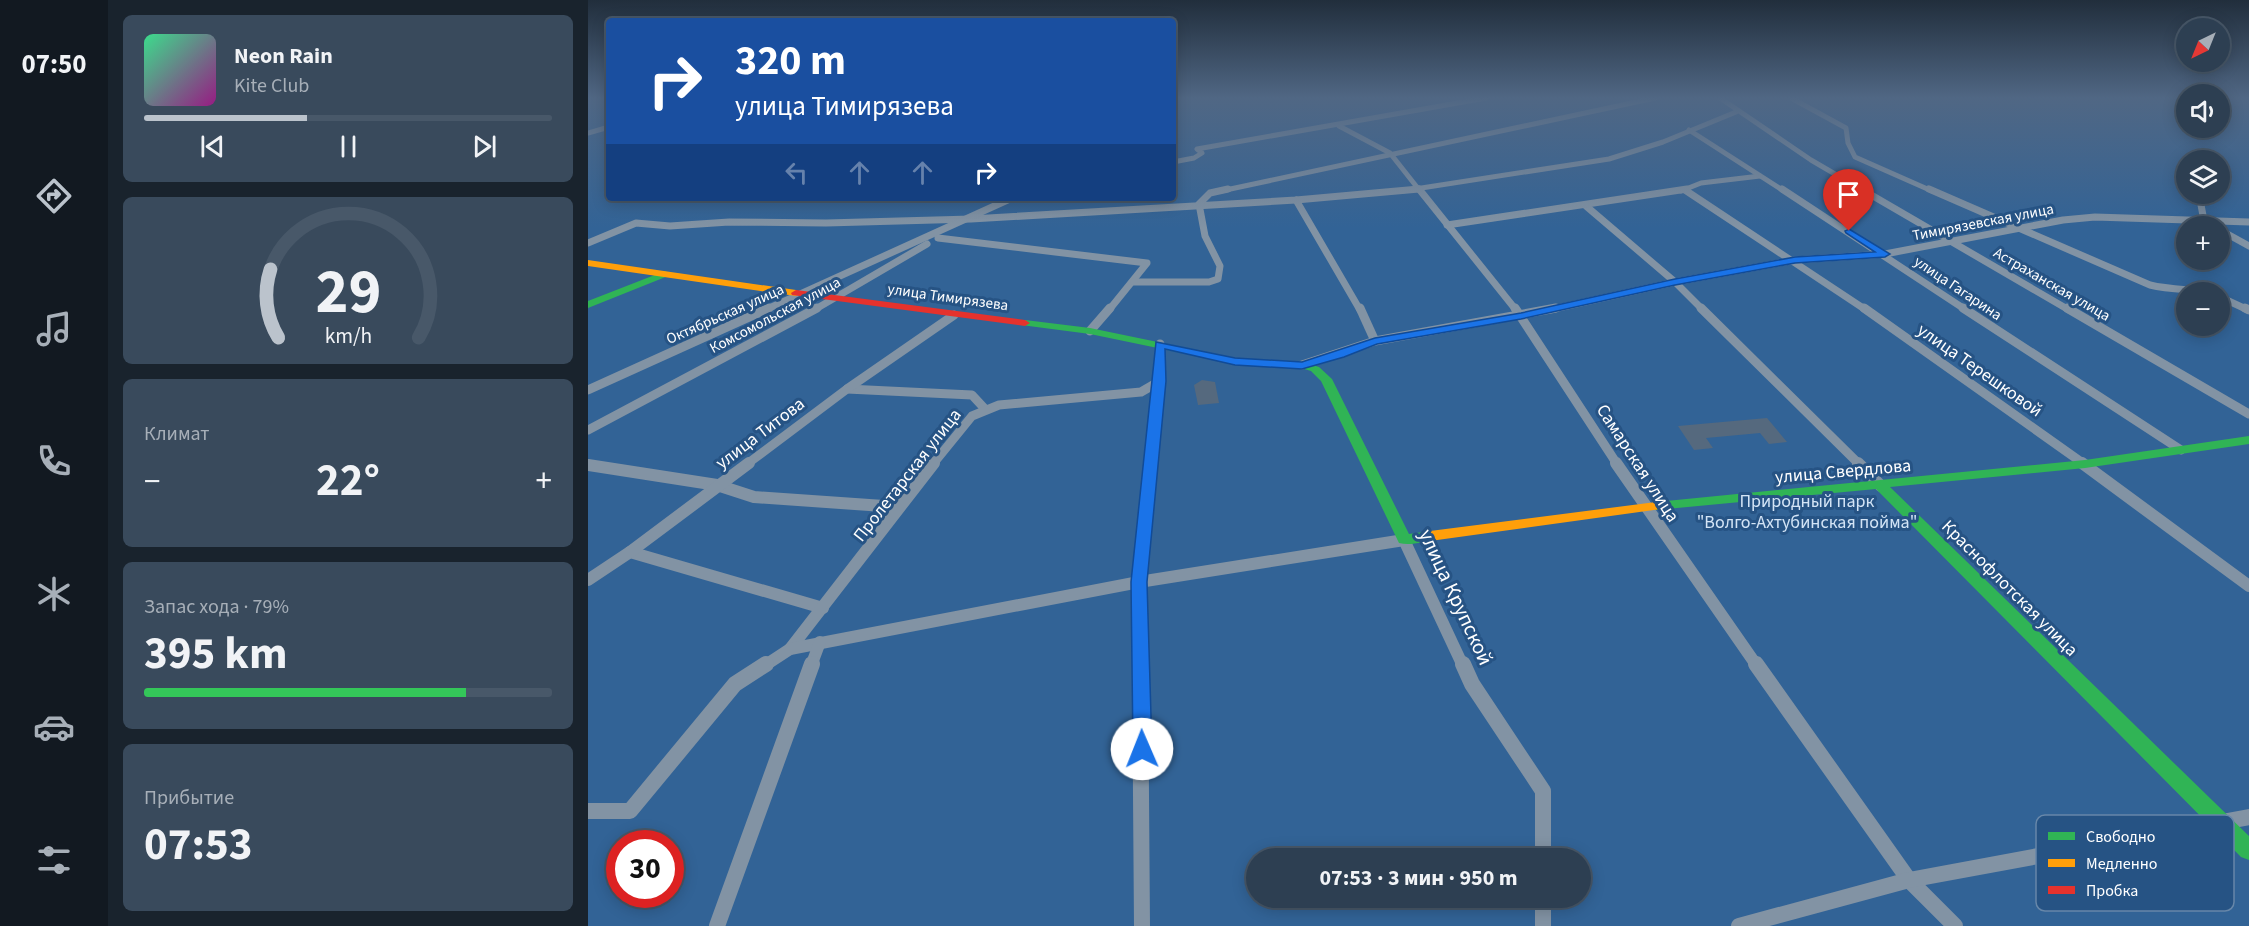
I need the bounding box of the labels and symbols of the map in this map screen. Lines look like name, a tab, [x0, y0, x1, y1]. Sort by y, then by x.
north arrow	[2176, 18, 2230, 72]
pin	[1823, 169, 1874, 231]
street label: Тимирязевская улица	[1911, 199, 2055, 246]
street label: Астраханская улица	[1989, 242, 2114, 326]
street label: улица Гагарина	[1910, 251, 2006, 326]
street label: Комсомольская улица	[706, 272, 844, 359]
street label: Октябрьская улица	[663, 279, 787, 350]
street label: улица Тимирязева	[886, 279, 1010, 316]
street label: улица Терешковой	[1912, 318, 2048, 423]
street label: улица Титова	[711, 392, 810, 475]
street label: Самарская улица	[1590, 399, 1685, 527]
street label: Пролетарская улица	[847, 404, 967, 547]
street label: улица Свердлова	[1774, 453, 1912, 490]
park label: Природный парк "Волго-Ахтубинская пойма"	[1697, 489, 1917, 535]
street label: Краснофлотская улица	[1936, 515, 2083, 662]
street label: улица Крупской	[1411, 524, 1501, 670]
position arrow	[1110, 717, 1174, 781]
legend	[2036, 815, 2234, 911]
text: Свободно	[2086, 826, 2156, 848]
speed limit sign: 30	[606, 830, 684, 908]
text: Медленно	[2086, 853, 2157, 875]
text: Пробка	[2086, 880, 2138, 902]

